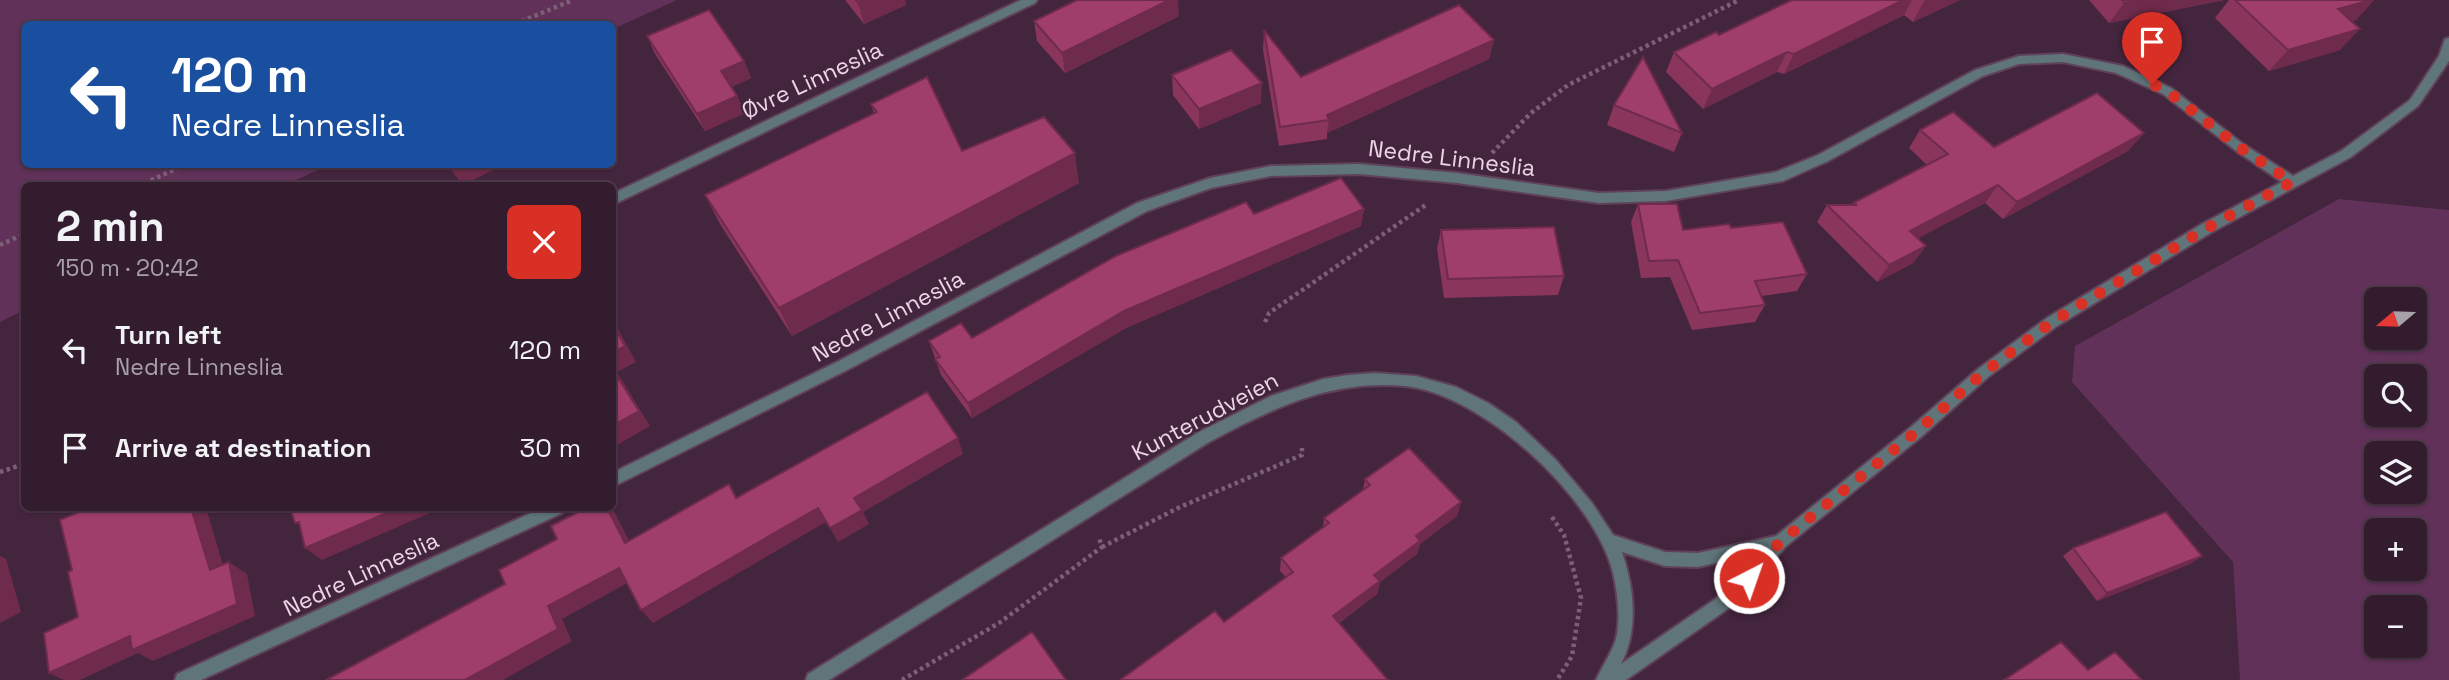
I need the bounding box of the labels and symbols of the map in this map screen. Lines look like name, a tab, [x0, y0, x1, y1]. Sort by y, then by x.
pin	[2122, 12.0, 2182, 84]
street label: Øvre Linneslia	[737, 34, 887, 126]
street label: Nedre Linneslia	[1367, 133, 1537, 183]
street label: Nedre Linneslia	[807, 263, 969, 369]
north arrow	[2364, 287, 2427, 350]
street label: Kunterudveien	[1126, 365, 1284, 467]
street label: Nedre Linneslia	[278, 525, 444, 623]
position arrow	[1712, 541, 1786, 615]

